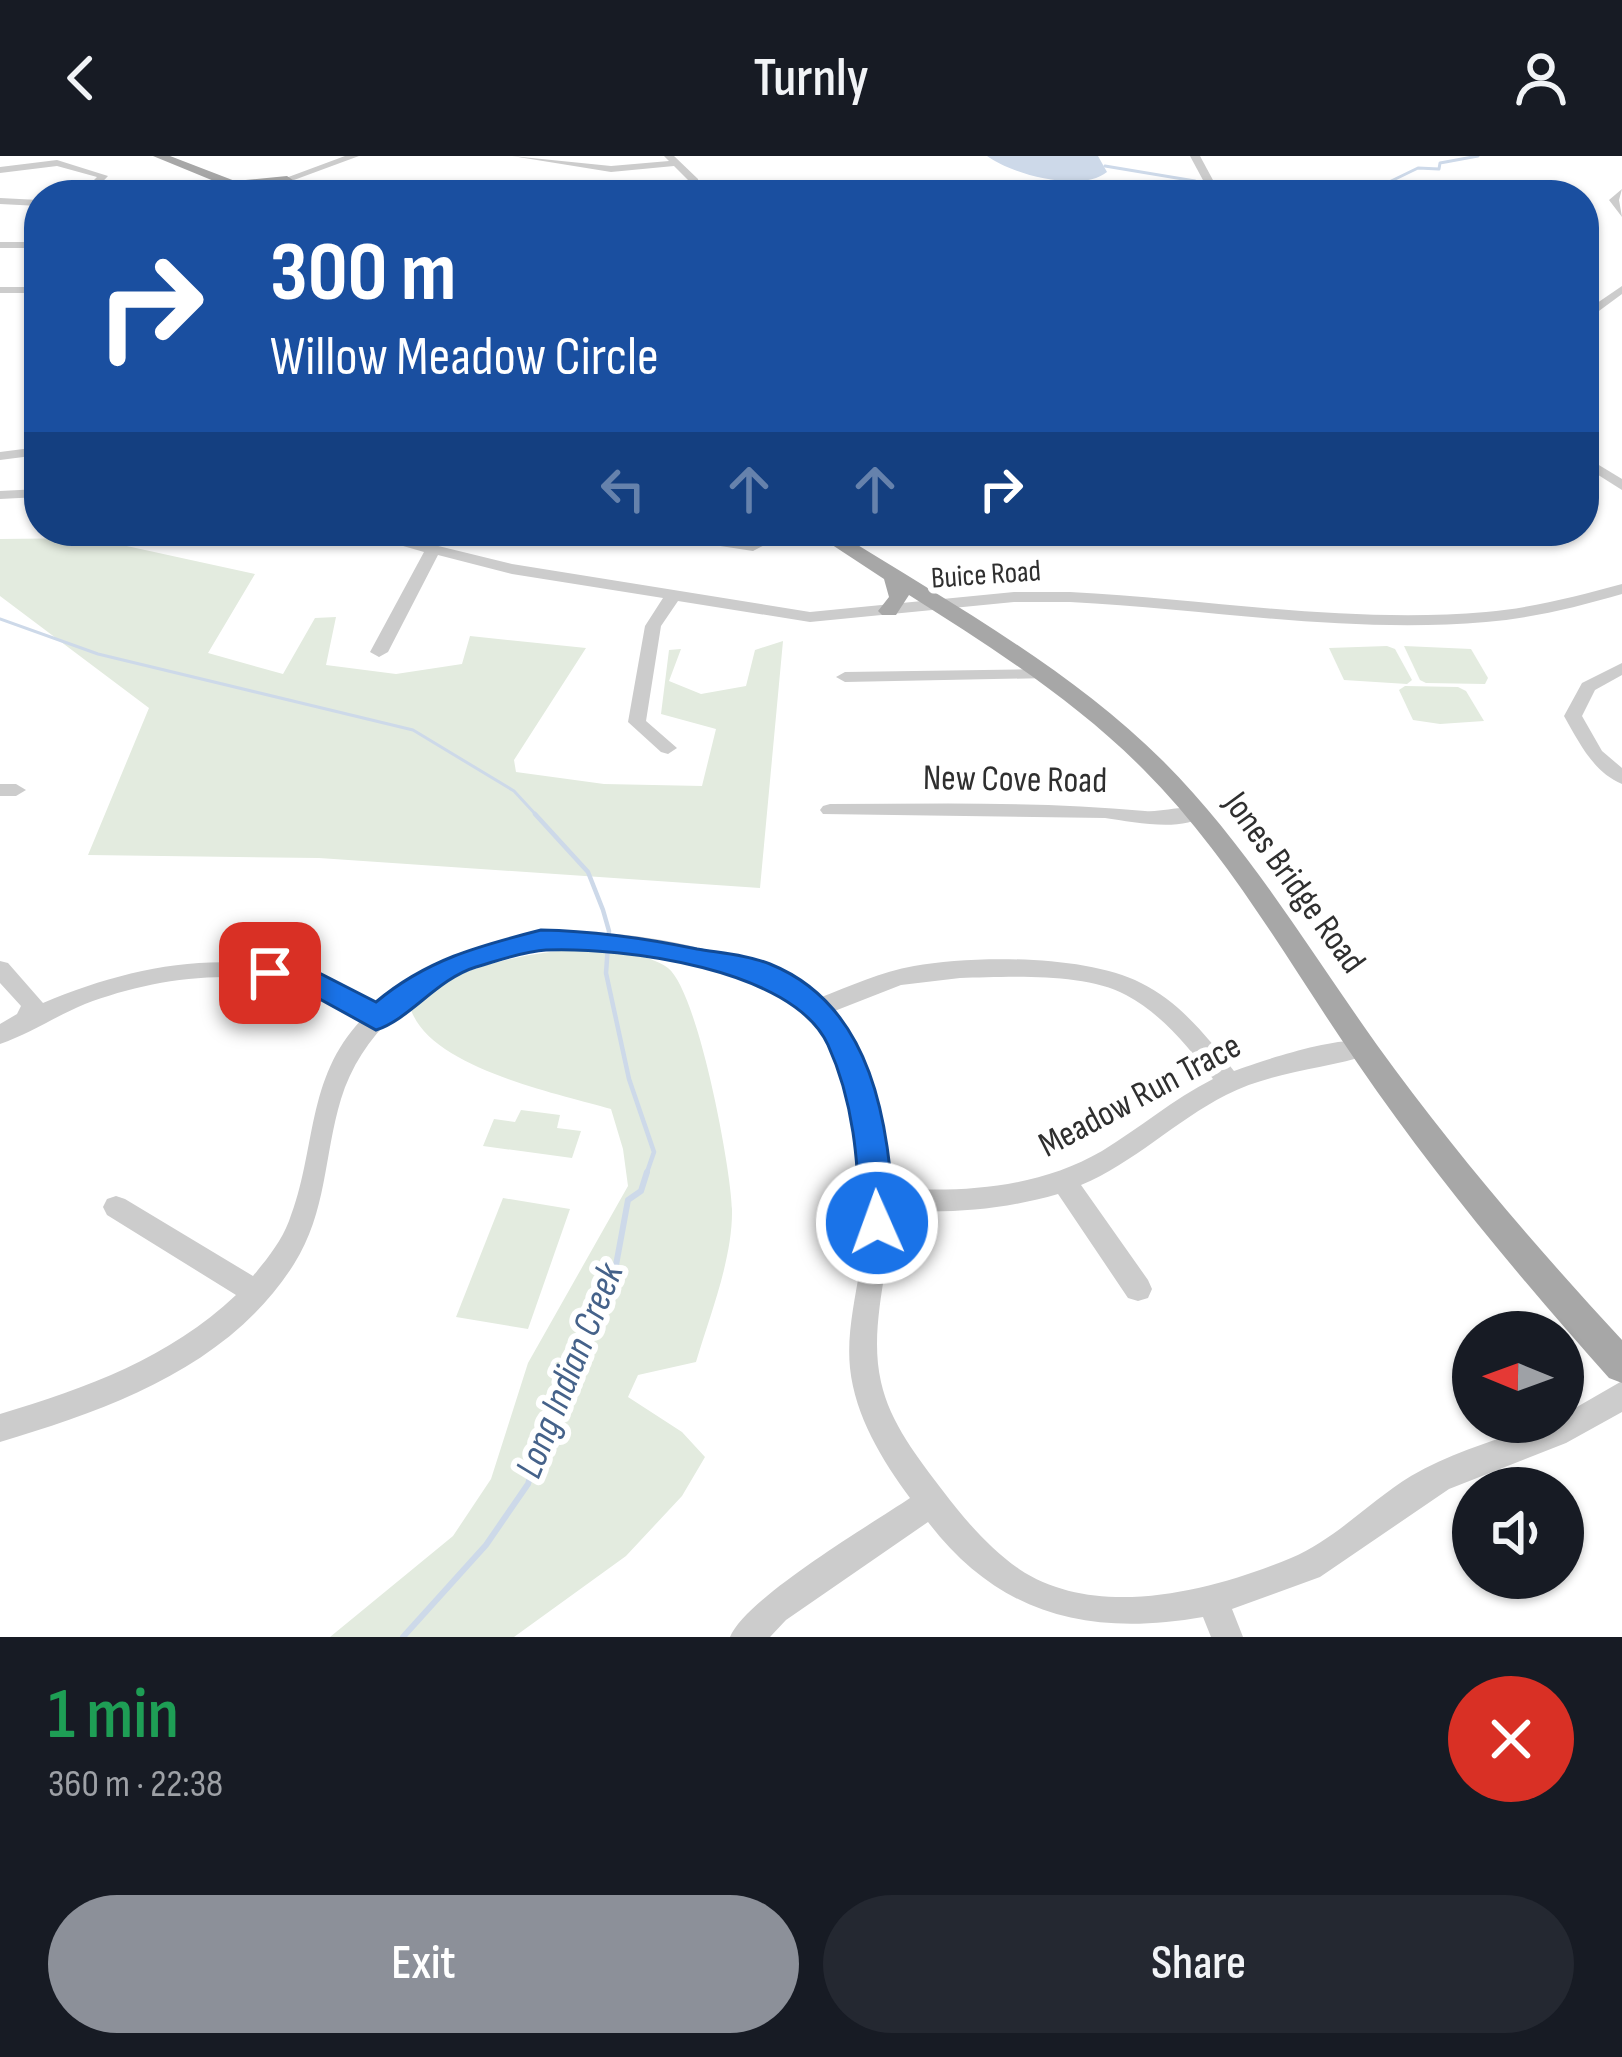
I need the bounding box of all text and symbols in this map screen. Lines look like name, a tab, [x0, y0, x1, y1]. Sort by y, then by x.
icon: back	[48, 45, 114, 111]
icon: person	[1508, 45, 1574, 111]
text: Turnly	[754, 46, 868, 111]
text: 300 m	[270, 223, 456, 324]
icon: right	[72, 228, 228, 384]
text: Willow Meadow Circle	[270, 325, 659, 390]
icon: left	[590, 456, 656, 522]
icon: ahead	[716, 456, 782, 522]
icon: ahead	[842, 456, 908, 522]
icon: right	[968, 456, 1034, 522]
street label: Buice Road	[930, 553, 1042, 597]
street label: New Cove Road	[923, 757, 1107, 803]
street label: Jones Bridge Road	[1213, 783, 1374, 982]
pin	[219, 922, 321, 1024]
icon: arrive	[237, 940, 303, 1006]
street label: Meadow Run Trace	[1032, 1025, 1248, 1167]
position arrow	[814, 1160, 940, 1286]
water label: Long Indian Creek	[506, 1256, 635, 1485]
north arrow	[1452, 1311, 1584, 1443]
map controls	[1452, 1311, 1584, 1599]
button: sound	[1452, 1467, 1584, 1599]
text: 1 min	[48, 1672, 179, 1759]
button: close	[1448, 1676, 1574, 1802]
text: 360 m · 22:38	[48, 1761, 223, 1808]
button: Exit	[48, 1895, 799, 2033]
button: Share	[823, 1895, 1574, 2033]

